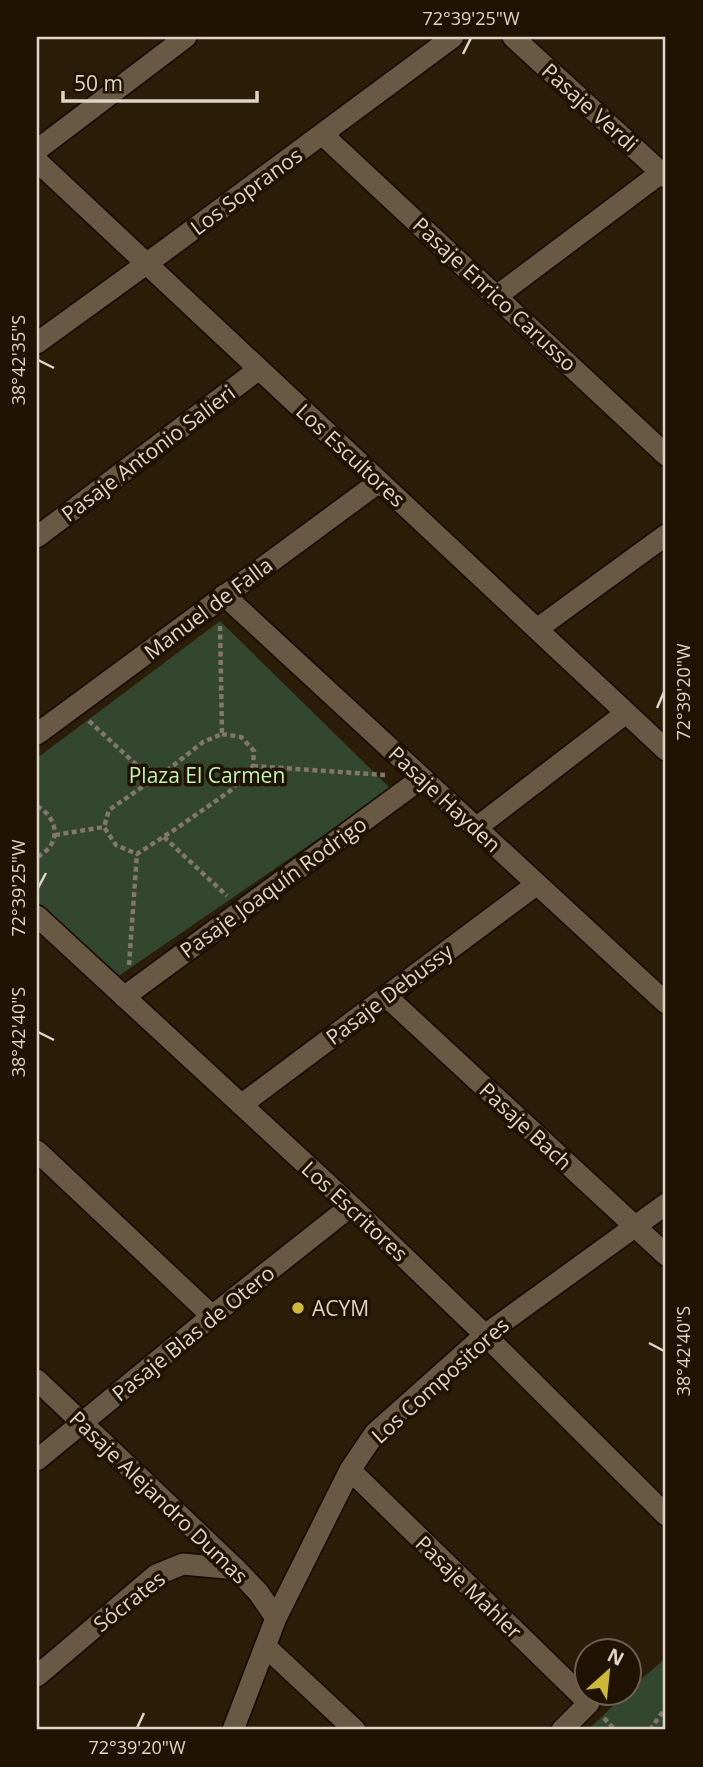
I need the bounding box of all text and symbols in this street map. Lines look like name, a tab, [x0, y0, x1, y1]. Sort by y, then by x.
text: 72°39'25"W	[422, 6, 520, 30]
street label: Pasaje Verdi	[536, 57, 644, 157]
scale bar	[63, 60, 257, 104]
text: 50 m	[74, 69, 123, 97]
street label: Los Sopranos	[184, 141, 308, 241]
street label: Pasaje Enrico Carusso	[407, 211, 583, 377]
text: 38°42'35"S	[6, 315, 30, 405]
street label: Pasaje Antonio Salieri	[55, 378, 241, 528]
street label: Los Escultores	[290, 397, 412, 513]
street label: Manuel de Falla	[138, 551, 278, 665]
text: 72°39'20"W	[671, 643, 695, 741]
street label: Pasaje Hayden	[383, 740, 507, 858]
park label: Plaza El Carmen	[129, 761, 285, 789]
street label: Pasaje Joaquín Rodrigo	[174, 810, 372, 964]
text: 72°39'25"W	[6, 839, 30, 937]
street label: Pasaje Debussy	[320, 937, 458, 1051]
text: 38°42'40"S	[6, 987, 30, 1077]
street label: Pasaje Bach	[474, 1076, 578, 1176]
street label: Los Escritores	[296, 1155, 414, 1267]
street label: Pasaje Blas de Otero	[106, 1259, 280, 1407]
place label: ACYM	[312, 1294, 369, 1322]
marker: ACYM	[290, 1300, 306, 1316]
text: 38°42'40"S	[671, 1306, 695, 1396]
street label: Los Compositores	[365, 1311, 515, 1449]
street label: Pasaje Alejandro Dumas	[64, 1404, 254, 1590]
street label: Pasaje Mahler	[410, 1529, 529, 1645]
street label: Sócrates	[87, 1564, 171, 1638]
north arrow	[574, 1638, 644, 1708]
text: N	[603, 1642, 629, 1672]
text: 72°39'20"W	[88, 1735, 186, 1759]

